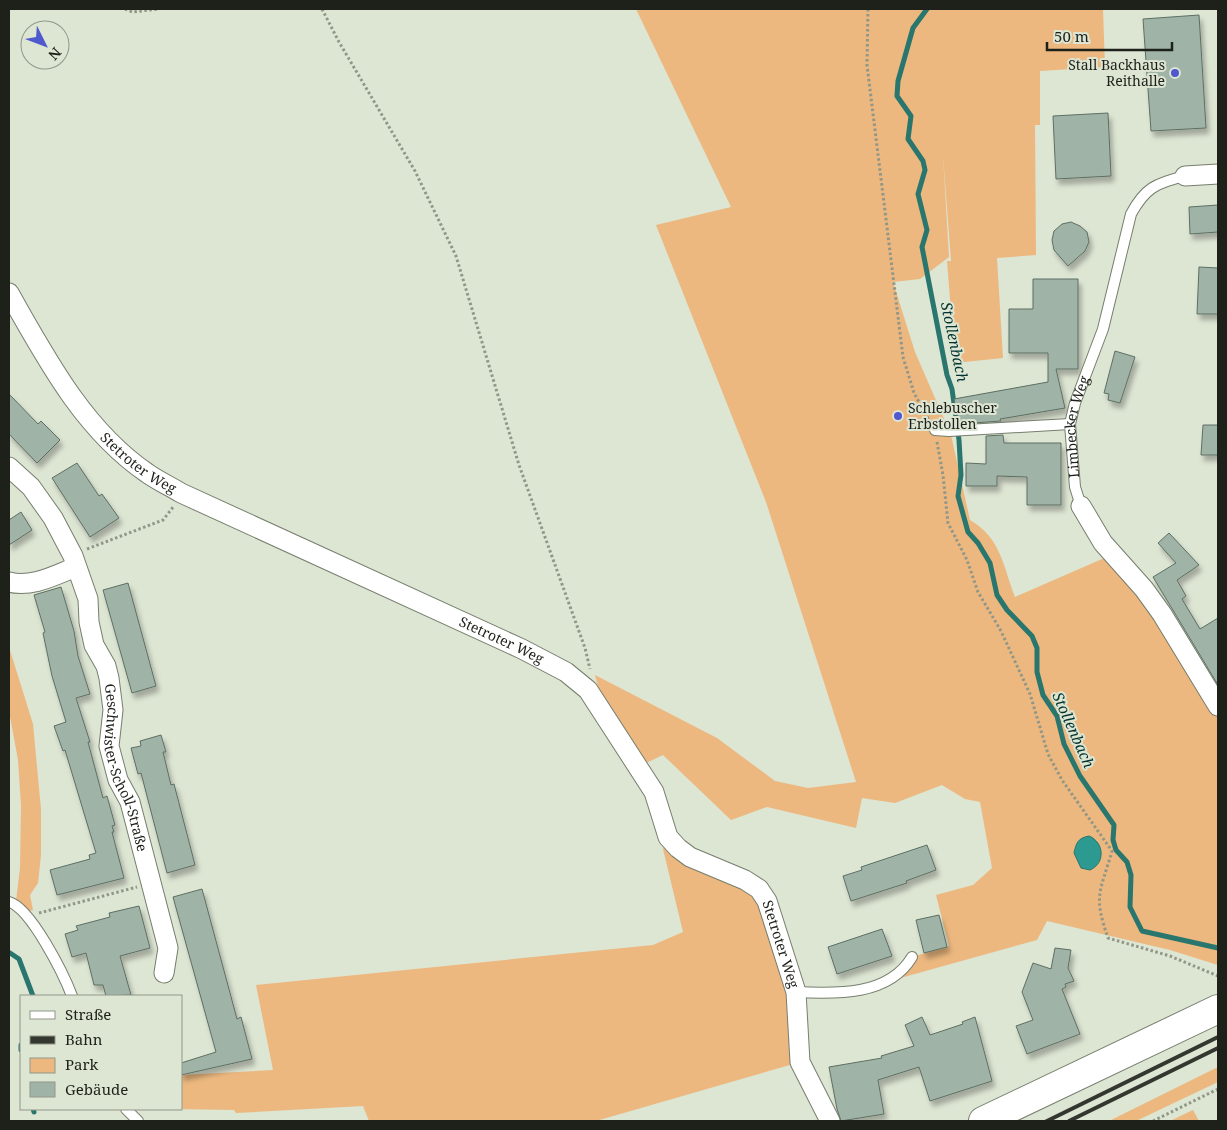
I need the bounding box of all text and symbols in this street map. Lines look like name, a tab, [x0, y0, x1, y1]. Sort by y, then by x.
north arrow	[20, 20, 70, 70]
scale bar	[1047, 20, 1172, 52]
text: 50 m	[1054, 26, 1089, 46]
text: N	[44, 44, 66, 64]
place label: Stall Backhaus Reithalle	[1068, 55, 1165, 90]
marker: Stall Backhaus Reithalle	[1169, 67, 1181, 79]
water label: Stollenbach	[937, 300, 973, 384]
street label: Limbecker Weg	[1060, 373, 1094, 479]
place label: Schlebuscher Erbstollen	[908, 398, 997, 433]
marker: Schlebuscher Erbstollen	[892, 410, 904, 422]
street label: Stetroter Weg	[96, 428, 180, 498]
street label: Stetroter Weg	[456, 612, 548, 668]
street label: Geschwister-Scholl-Straße	[100, 682, 152, 853]
water label: Stollenbach	[1048, 688, 1100, 771]
street label: Stetroter Weg	[758, 898, 804, 991]
legend	[20, 995, 182, 1110]
text: Straße	[65, 1004, 111, 1024]
text: Bahn	[65, 1029, 103, 1049]
text: Park	[65, 1054, 99, 1074]
text: Gebäude	[65, 1079, 128, 1099]

